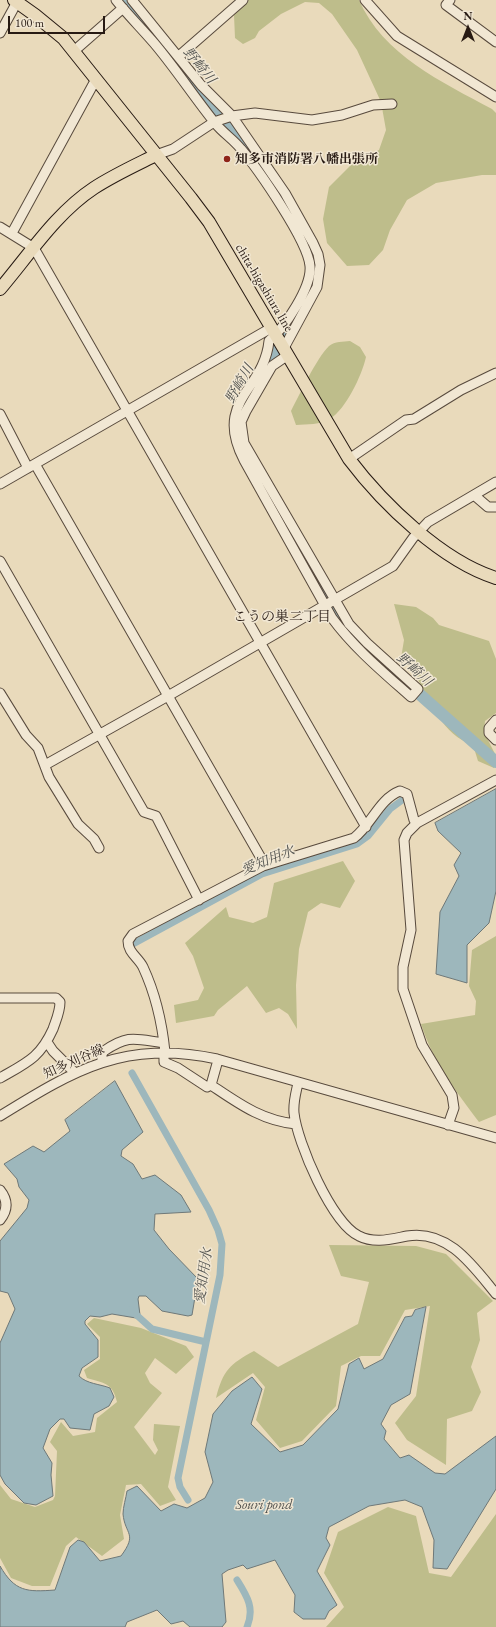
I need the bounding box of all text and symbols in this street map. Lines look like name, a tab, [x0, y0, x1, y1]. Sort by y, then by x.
scale bar	[10, 8, 107, 34]
north arrow	[448, 8, 488, 48]
text: N	[464, 9, 472, 23]
text: 100 m	[15, 15, 44, 31]
water label: 野崎川	[179, 44, 219, 88]
place label: 知多市消防署八幡出張所	[235, 151, 378, 167]
marker: 知多市消防署八幡出張所	[222, 154, 232, 164]
street label: chita-higashiura line	[232, 241, 296, 335]
water label: 野崎川	[222, 362, 258, 406]
district label: こうの巣二丁目	[233, 609, 331, 625]
water label: 野崎川	[393, 650, 435, 690]
water label: 愛知用水	[239, 843, 297, 879]
street label: 知多刈谷線	[41, 1042, 107, 1082]
water label: 愛知用水	[192, 1247, 216, 1305]
water label: Souri pond	[235, 1497, 293, 1513]

